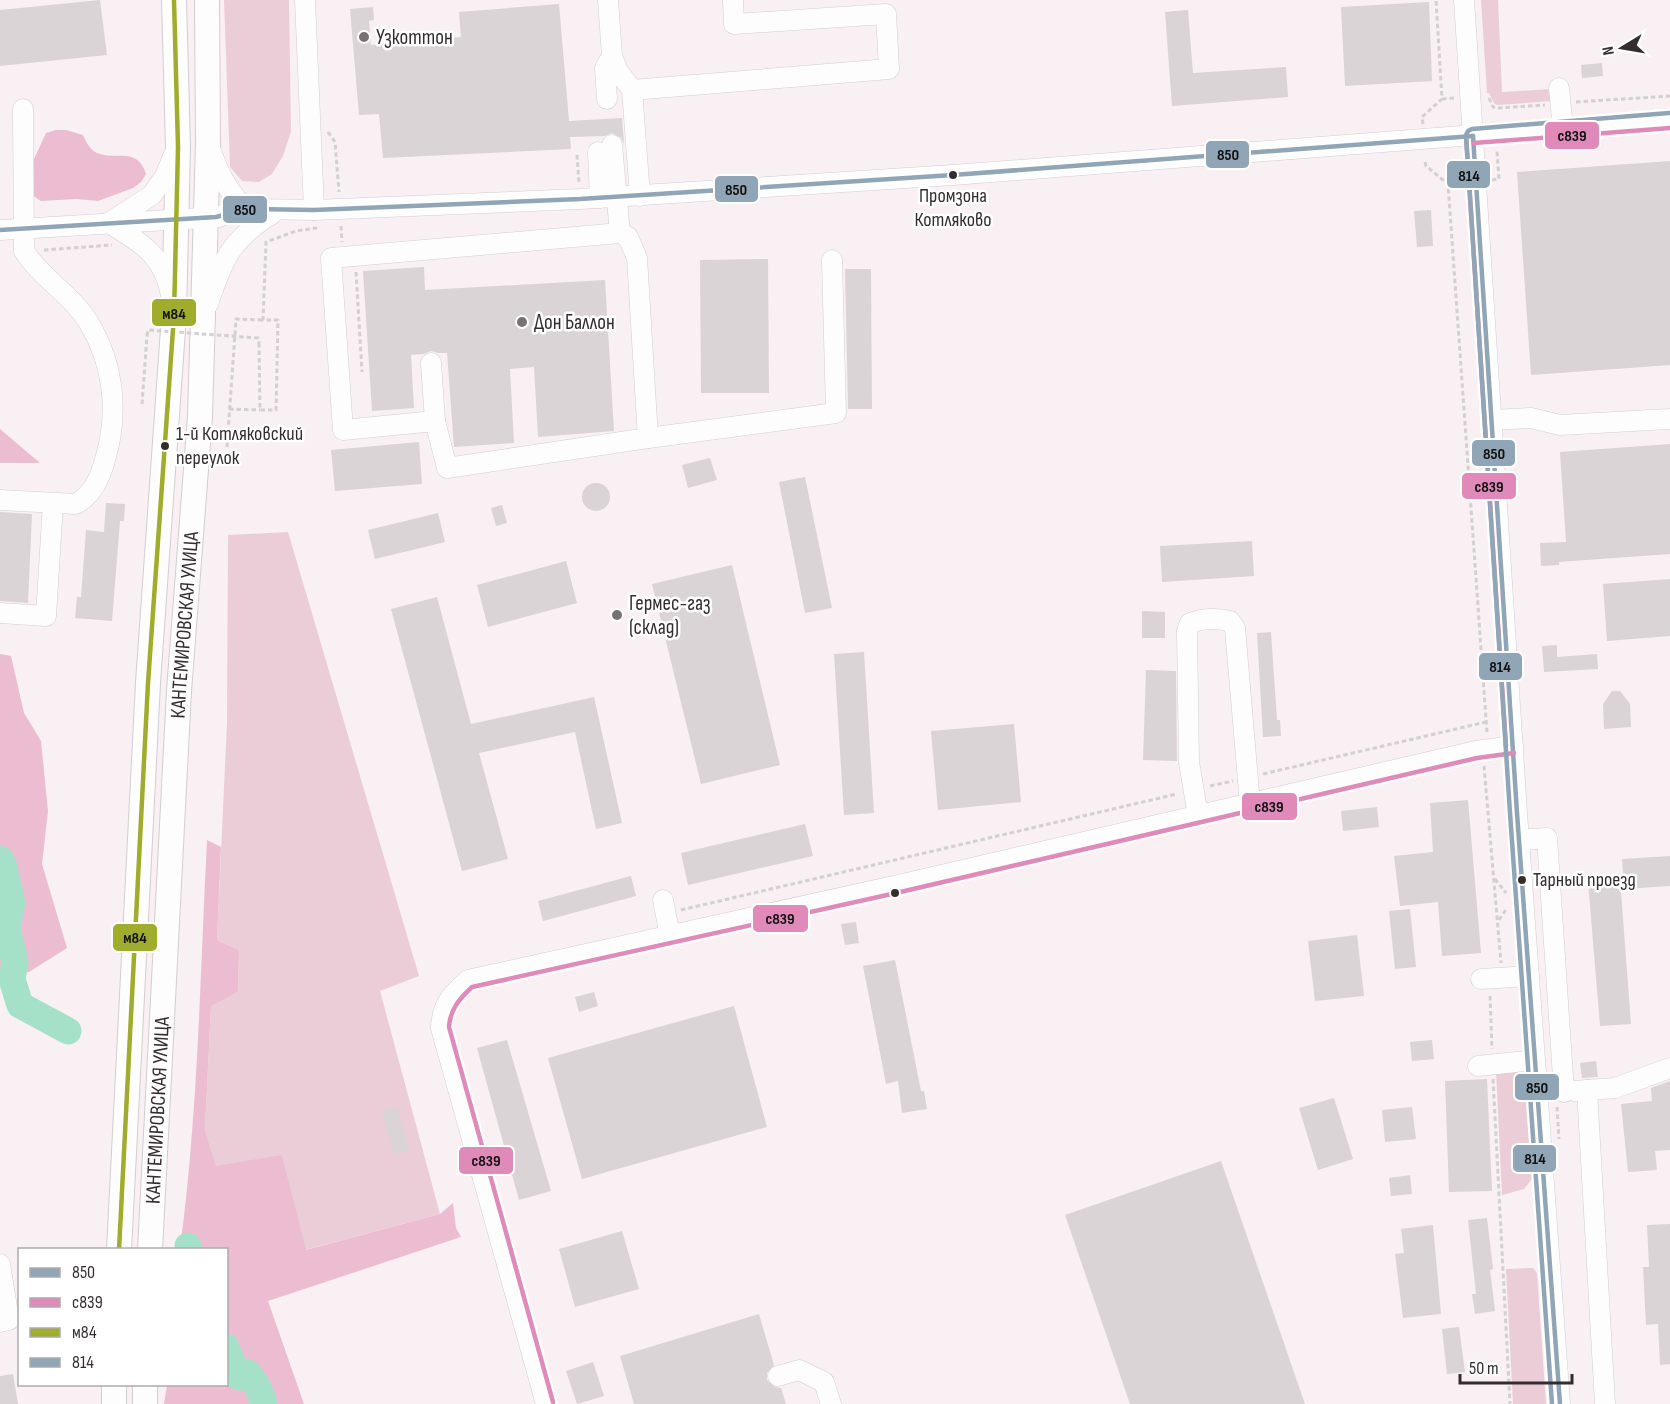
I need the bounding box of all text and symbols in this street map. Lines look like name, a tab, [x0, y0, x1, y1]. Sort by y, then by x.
north arrow	[1592, 18, 1652, 78]
place label: Узкоттон	[376, 25, 453, 50]
marker: Узкоттон	[357, 30, 371, 44]
text: N	[1599, 45, 1619, 57]
line badge: с839	[1544, 121, 1600, 150]
text: с839	[1557, 127, 1587, 146]
line badge: 850	[1205, 140, 1250, 169]
text: 850	[1217, 146, 1239, 165]
line badge: 814	[1446, 160, 1491, 189]
text: 814	[1458, 167, 1480, 186]
marker: Промзона Котляково	[947, 169, 959, 181]
line badge: 850	[714, 175, 759, 203]
text: 850	[725, 181, 747, 200]
place label: Промзона Котляково	[914, 184, 992, 232]
line badge: 850	[222, 195, 268, 224]
text: 850	[234, 201, 256, 220]
line badge: м84	[151, 298, 197, 327]
text: м84	[162, 305, 186, 324]
place label: Дон Баллон	[534, 310, 615, 335]
marker: Дон Баллон	[515, 315, 529, 329]
place label: 1-й Котляковский переулок	[176, 422, 303, 470]
line badge: 850	[1471, 439, 1516, 467]
marker: 1-й Котляковский переулок	[159, 440, 171, 452]
text: 850	[1483, 445, 1505, 464]
line badge: с839	[1461, 472, 1517, 500]
text: с839	[1474, 478, 1504, 497]
street label: КАНТЕМИРОВСКАЯ УЛИЦА	[165, 530, 204, 719]
place label: Гермес-газ (склад)	[629, 591, 711, 640]
marker: Гермес-газ (склад)	[610, 608, 624, 622]
line badge: 814	[1478, 652, 1523, 681]
text: 814	[1489, 658, 1511, 677]
line badge: с839	[1241, 792, 1298, 821]
text: с839	[1254, 798, 1284, 817]
place label: Тарный проезд	[1533, 868, 1636, 892]
marker: Тарный проезд	[1516, 874, 1528, 886]
unlabelled marker	[889, 887, 901, 899]
line badge: с839	[752, 904, 809, 933]
text: с839	[765, 910, 795, 929]
line badge: м84	[112, 923, 158, 952]
text: м84	[123, 929, 147, 948]
street label: КАНТЕМИРОВСКАЯ УЛИЦА	[140, 1015, 175, 1204]
line badge: 850	[1514, 1073, 1560, 1101]
text: 850	[1526, 1079, 1548, 1098]
line badge: 814	[1512, 1144, 1557, 1173]
line badge: с839	[458, 1146, 514, 1175]
text: 814	[1524, 1150, 1546, 1169]
text: с839	[471, 1152, 501, 1171]
legend	[18, 1248, 228, 1386]
text: 850	[72, 1262, 95, 1283]
text: с839	[72, 1292, 103, 1313]
text: м84	[72, 1322, 97, 1343]
scale bar	[1460, 1347, 1572, 1385]
text: 814	[72, 1352, 94, 1373]
text: 50 m	[1469, 1358, 1499, 1379]

